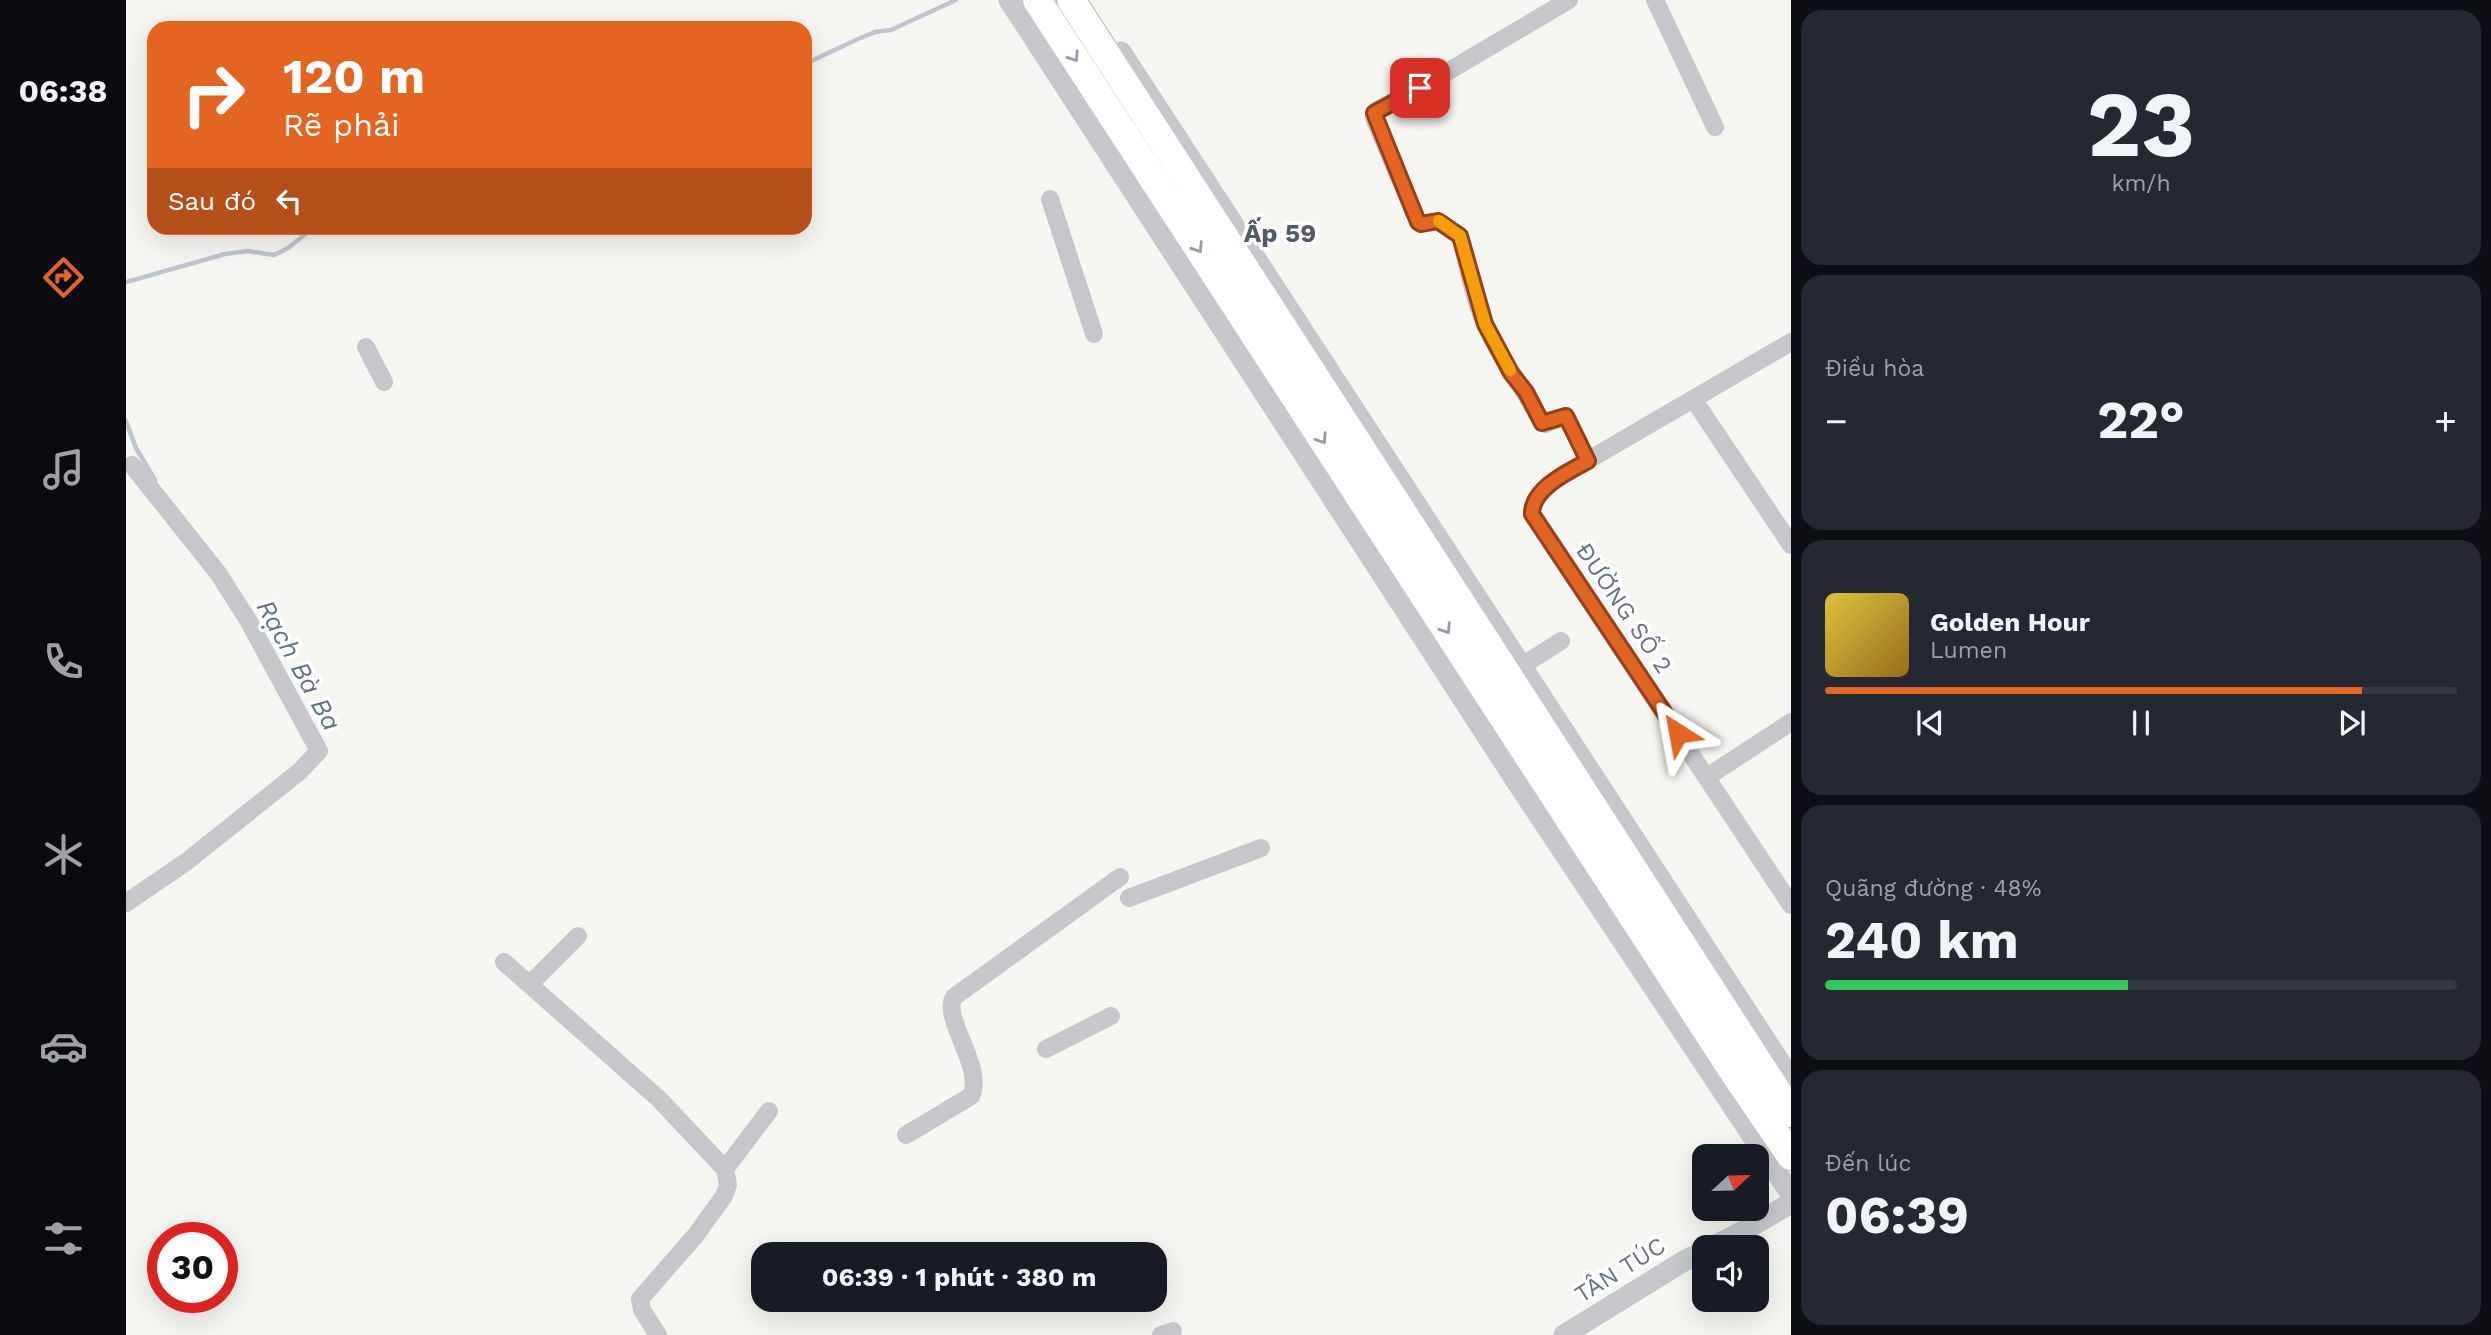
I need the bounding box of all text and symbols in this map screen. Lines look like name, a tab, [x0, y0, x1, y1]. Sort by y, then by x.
text: 120 m	[283, 47, 425, 105]
icon: right	[168, 49, 259, 140]
one-way arrow	[1066, 49, 1078, 62]
pin	[1390, 58, 1450, 118]
icon: arrive	[1401, 69, 1439, 107]
text: 23	[2087, 71, 2195, 178]
text: 06:38	[18, 72, 108, 110]
text: Rẽ phải	[283, 106, 400, 144]
text: km/h	[2111, 170, 2171, 197]
icon: left	[270, 182, 308, 220]
text: Sau đó	[168, 186, 256, 216]
district label: Ấp 59	[1244, 217, 1316, 248]
one-way arrow	[1190, 240, 1202, 253]
icon: directions	[39, 253, 88, 302]
text: Điều hòa	[1825, 355, 1924, 382]
text: 22°	[2097, 390, 2185, 451]
text: −	[1825, 399, 1848, 443]
text: +	[2434, 399, 2457, 443]
one-way arrow	[1314, 431, 1327, 444]
icon: music	[39, 445, 88, 494]
street label: ĐƯỜNG SỐ 2	[1570, 536, 1680, 679]
water label: Rạch Bà Ba	[251, 594, 347, 736]
text: Golden Hour	[1930, 607, 2090, 637]
one-way arrow	[1438, 622, 1451, 635]
icon: phone	[39, 637, 88, 686]
text: Lumen	[1930, 637, 2007, 664]
position arrow	[1641, 696, 1715, 770]
icon: previous	[1911, 704, 1949, 742]
icon: pause	[2122, 704, 2160, 742]
icon: next	[2333, 704, 2371, 742]
icon: climate	[39, 830, 88, 879]
text: Quãng đường · 48%	[1825, 875, 2041, 902]
text: 240 km	[1825, 910, 2019, 971]
icon: car	[39, 1022, 88, 1071]
north arrow	[1692, 1144, 1769, 1222]
map controls	[1692, 1144, 1769, 1312]
text: Đến lúc	[1825, 1150, 1911, 1177]
text: 06:39	[1825, 1185, 1969, 1246]
icon: filters	[39, 1214, 88, 1263]
speed limit sign: 30	[147, 1222, 238, 1313]
street label: TÂN TÚC	[1570, 1231, 1670, 1309]
button: sound	[1692, 1235, 1769, 1312]
text: 06:39 · 1 phút · 380 m	[822, 1262, 1096, 1292]

